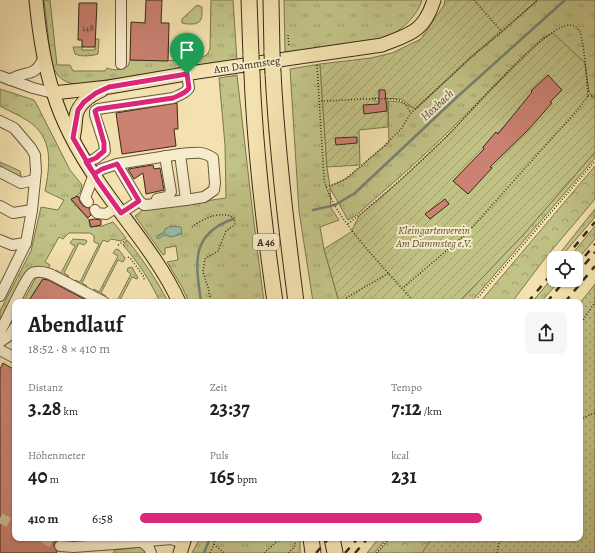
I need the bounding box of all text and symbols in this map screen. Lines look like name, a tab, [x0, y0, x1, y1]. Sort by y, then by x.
house number: 148	[82, 22, 94, 34]
pin	[170, 33, 204, 74]
icon: arrive	[176, 39, 198, 61]
street label: Am Dammsteg	[212, 53, 282, 77]
water label: Hoxbach	[417, 85, 457, 124]
park label: Kleingartenverein Am Dammsteg e.V.	[395, 223, 472, 251]
road number: A 46	[253, 234, 279, 250]
map controls	[547, 251, 583, 287]
button: locate	[547, 251, 583, 287]
text: Abendlauf	[28, 310, 123, 340]
button: share	[525, 312, 567, 354]
text: 18:52 · 8 × 410 m	[28, 340, 110, 357]
text: Distanz	[28, 380, 63, 395]
text: Zeit	[210, 380, 227, 395]
text: Tempo	[391, 380, 422, 395]
text: 3.28	[28, 395, 61, 422]
text: 23:37	[210, 395, 250, 422]
text: 7:12	[391, 395, 421, 422]
text: km	[61, 404, 78, 419]
text: /km	[421, 404, 442, 419]
text: Höhenmeter	[28, 448, 85, 463]
text: Puls	[210, 448, 229, 463]
text: kcal	[391, 448, 409, 463]
text: 40	[28, 463, 47, 490]
text: 165	[210, 463, 235, 490]
text: 231	[391, 463, 417, 490]
text: m	[47, 472, 59, 487]
text: bpm	[235, 472, 257, 487]
text: 410 m	[28, 510, 58, 527]
text: 6:58	[92, 510, 113, 527]

